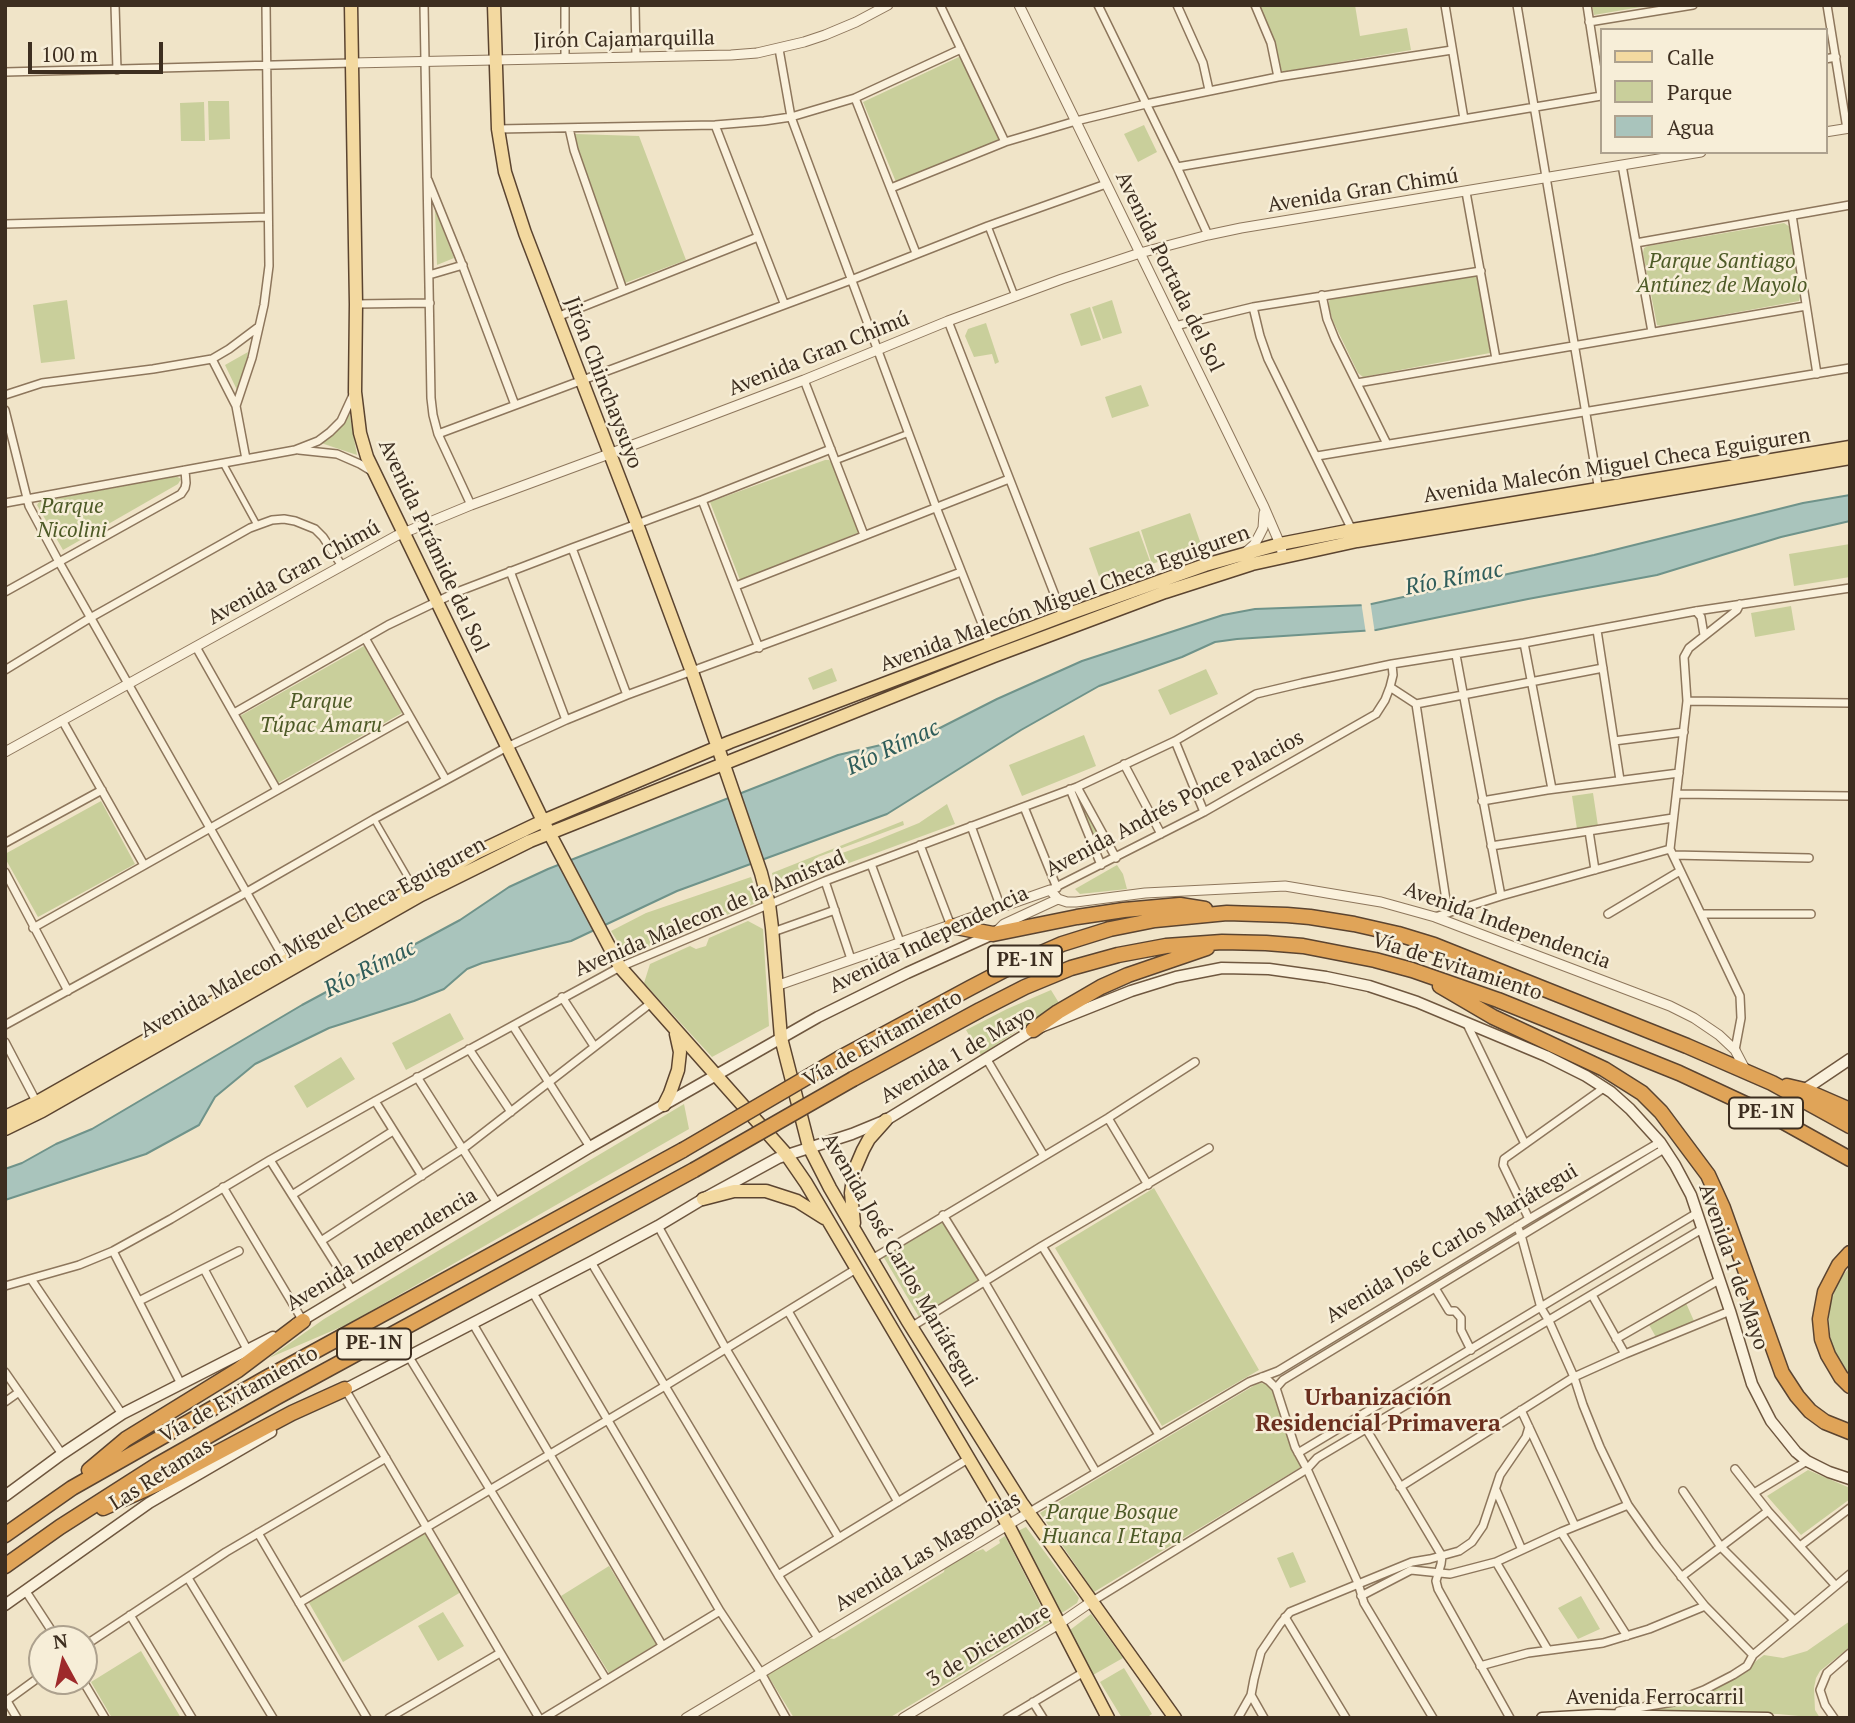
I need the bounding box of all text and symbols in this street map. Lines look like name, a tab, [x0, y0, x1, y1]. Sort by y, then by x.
street label: Jirón Cajamarquilla	[533, 26, 715, 54]
scale bar	[32, 28, 166, 72]
legend	[1600, 28, 1827, 154]
text: 100 m	[41, 40, 98, 68]
text: Calle	[1667, 43, 1714, 71]
text: Parque	[1667, 78, 1732, 106]
text: Agua	[1667, 113, 1714, 141]
street label: Avenida Gran Chimú	[1266, 163, 1460, 219]
street label: Avenida Portada del Sol	[1109, 168, 1229, 376]
park label: Parque Santiago Antúnez de Mayolo	[1637, 249, 1807, 299]
street label: Jirón Chinchaysuyo	[559, 294, 647, 472]
street label: Avenida Gran Chimú	[725, 306, 913, 402]
street label: Avenida Malecón Miguel Checa Eguiguren	[1422, 423, 1812, 509]
street label: Avenida Pirámide del Sol	[373, 436, 493, 656]
park label: Parque Nicolini	[37, 494, 107, 544]
street label: Avenida Gran Chimú	[204, 515, 384, 631]
street label: Avenida Malecón Miguel Checa Eguiguren	[877, 520, 1253, 678]
water label: Río Rímac	[1403, 556, 1505, 602]
park label: Parque Túpac Amaru	[260, 689, 382, 739]
water label: Río Rímac	[842, 714, 944, 782]
street label: Avenida Andrés Ponce Palacios	[1041, 725, 1309, 883]
street label: Avenida Malecon Miguel Checa Eguiguren	[136, 832, 490, 1044]
street label: Avenida Malecon de la Amistad	[571, 845, 849, 983]
street label: Avenida Independencia	[1400, 877, 1614, 975]
street label: Avenida Independencia	[825, 881, 1033, 999]
street label: Vía de Evitamiento	[1369, 928, 1545, 1006]
water label: Río Rímac	[319, 934, 421, 1004]
road number: PE-1N	[988, 945, 1062, 976]
street label: Vía de Evitamiento	[799, 985, 967, 1093]
street label: Avenida 1 de Mayo	[876, 1001, 1040, 1109]
road number: PE-1N	[1729, 1098, 1803, 1128]
street label: Avenida José Carlos Mariátegui	[816, 1128, 982, 1392]
street label: Avenida José Carlos Mariátegui	[1322, 1159, 1582, 1329]
street label: Avenida 1 de Mayo	[1693, 1181, 1773, 1353]
street label: Avenida Independencia	[282, 1183, 482, 1317]
road number: PE-1N	[337, 1328, 411, 1360]
street label: Vía de Evitamiento	[155, 1341, 323, 1449]
district label: Urbanización Residencial Primavera	[1255, 1384, 1501, 1438]
street label: Las Retamas	[105, 1434, 217, 1516]
street label: Avenida Las Magnolias	[830, 1486, 1026, 1618]
park label: Parque Bosque Huanca I Etapa	[1042, 1500, 1182, 1550]
street label: 3 de Diciembre	[923, 1599, 1055, 1693]
north arrow	[28, 1625, 98, 1695]
text: N	[51, 1627, 69, 1654]
street label: Avenida Ferrocarril	[1566, 1685, 1744, 1711]

